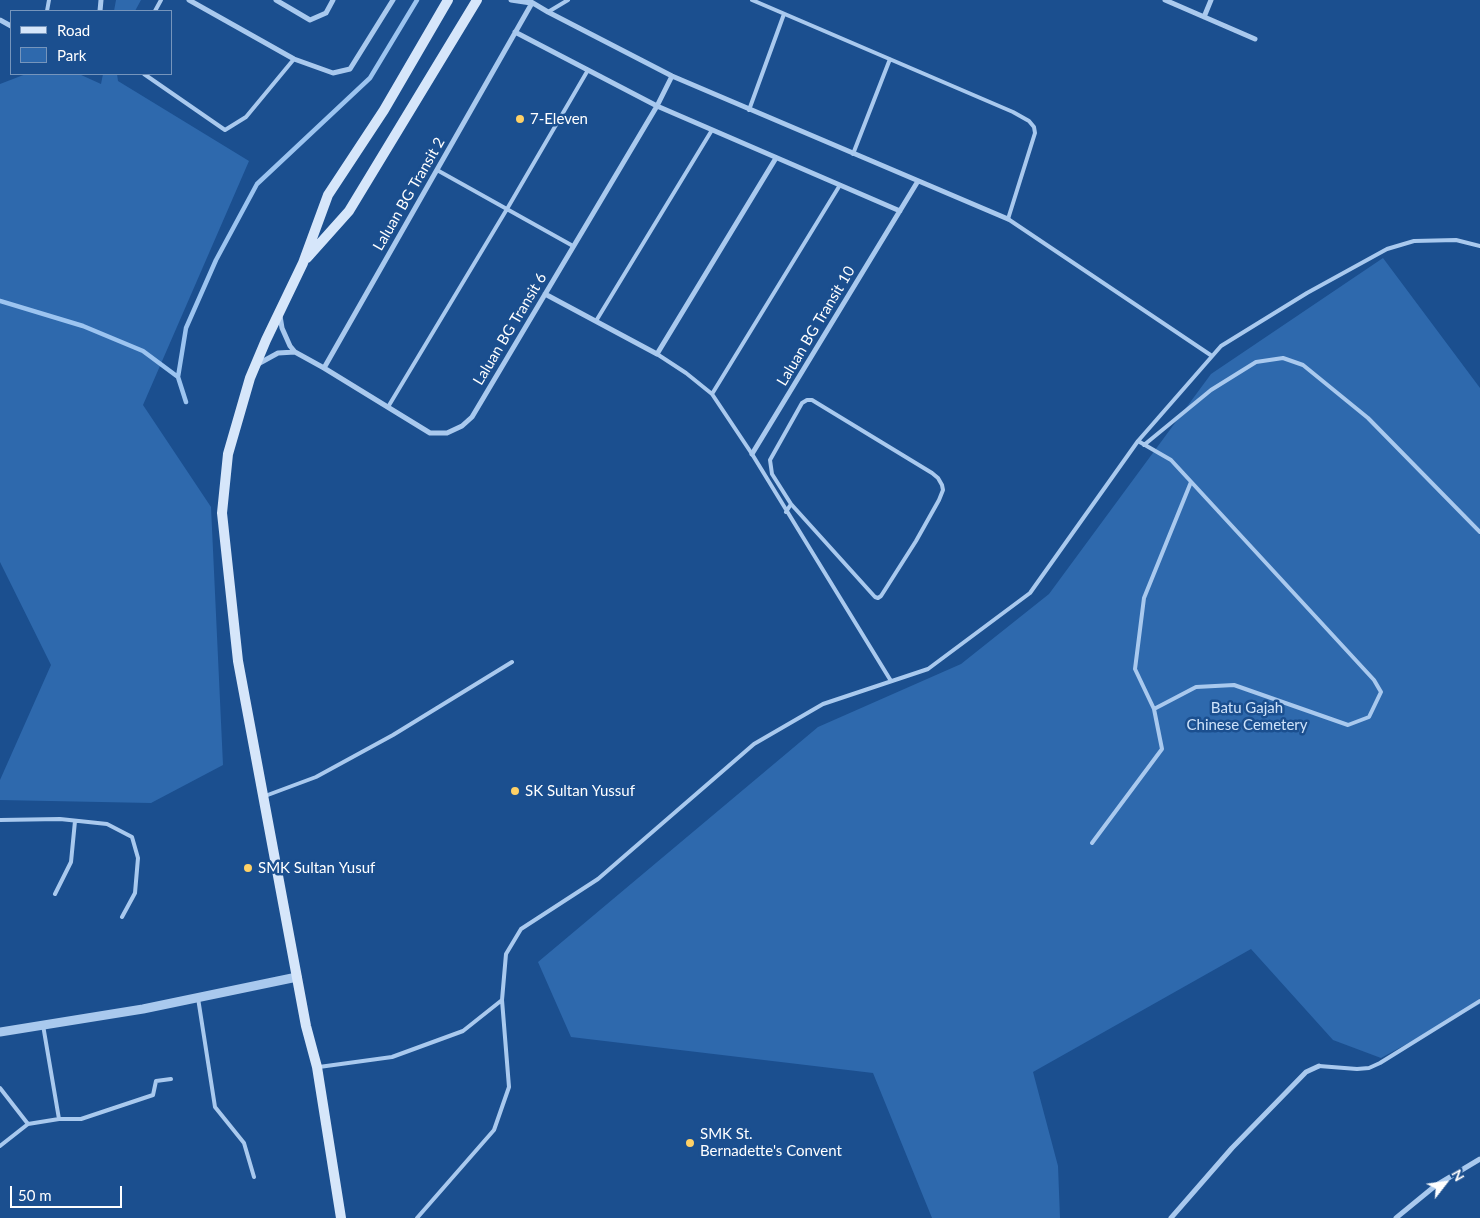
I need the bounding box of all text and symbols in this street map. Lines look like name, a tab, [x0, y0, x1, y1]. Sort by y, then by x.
legend	[10, 10, 172, 75]
text: Road	[57, 21, 90, 39]
text: Park	[57, 46, 86, 64]
place label: 7-Eleven	[530, 110, 588, 128]
marker: 7-Eleven	[514, 113, 526, 125]
street label: Laluan BG Transit 2	[369, 134, 449, 254]
street label: Laluan BG Transit 10	[773, 263, 859, 389]
street label: Laluan BG Transit 6	[469, 270, 551, 388]
park label: Batu Gajah Chinese Cemetery	[1187, 699, 1307, 734]
place label: SK Sultan Yussuf	[525, 782, 635, 800]
marker: SK Sultan Yussuf	[509, 785, 521, 797]
place label: SMK Sultan Yusuf	[258, 859, 375, 877]
marker: SMK Sultan Yusuf	[242, 862, 254, 874]
place label: SMK St. Bernadette's Convent	[700, 1125, 842, 1160]
marker: SMK St. Bernadette's Convent	[684, 1137, 696, 1149]
north arrow	[1420, 1158, 1470, 1208]
text: N	[1448, 1166, 1468, 1184]
scale bar	[12, 1176, 125, 1208]
text: 50 m	[18, 1186, 52, 1204]

